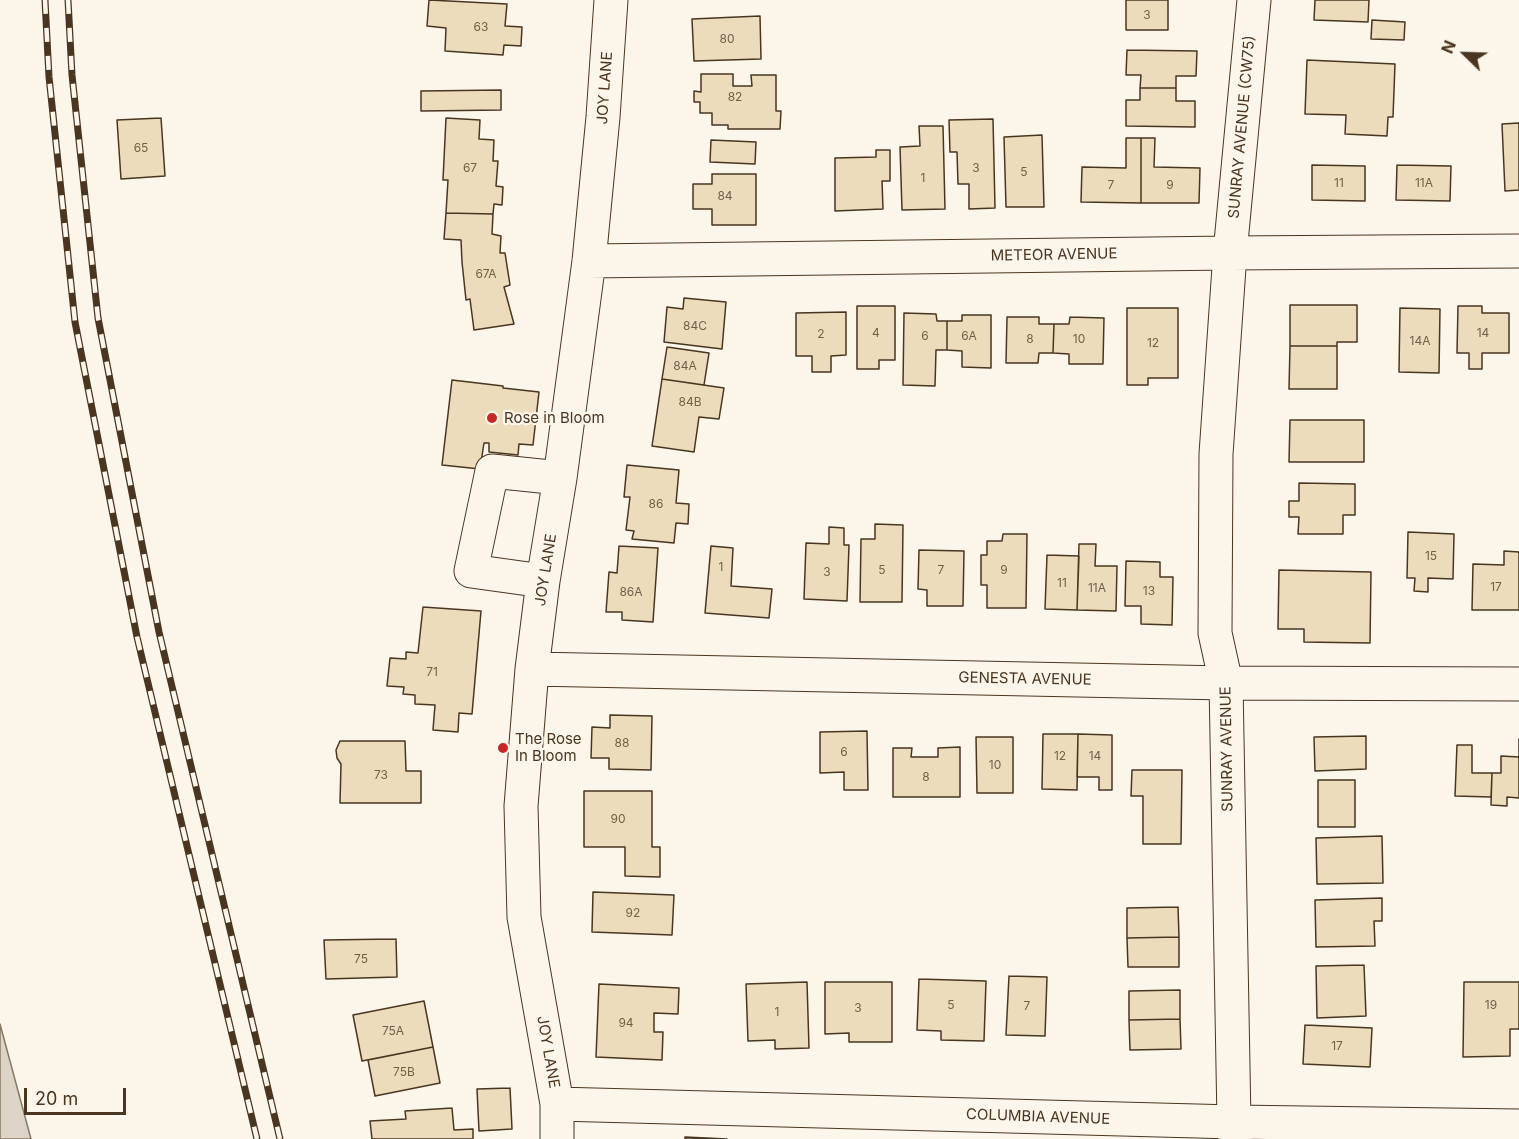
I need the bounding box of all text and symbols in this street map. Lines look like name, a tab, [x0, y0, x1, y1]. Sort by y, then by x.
house number: 3	[1143, 8, 1151, 22]
house number: 63	[474, 20, 488, 34]
north arrow	[1435, 24, 1495, 84]
house number: 80	[720, 32, 734, 46]
street label: SUNRAY AVENUE (CW75)	[1225, 35, 1259, 219]
text: N	[1437, 37, 1460, 56]
street label: JOY LANE	[593, 51, 617, 125]
house number: 82	[728, 90, 742, 104]
house number: 65	[134, 141, 148, 155]
house number: 67	[463, 161, 477, 175]
house number: 3	[972, 161, 980, 175]
house number: 5	[1020, 165, 1028, 179]
house number: 1	[921, 171, 925, 185]
house number: 11	[1334, 176, 1344, 190]
house number: 11A	[1415, 176, 1433, 190]
house number: 7	[1108, 178, 1114, 192]
house number: 9	[1166, 178, 1174, 192]
house number: 84	[717, 189, 733, 203]
street label: METEOR AVENUE	[990, 245, 1118, 265]
house number: 67A	[475, 267, 497, 281]
house number: 84C	[683, 319, 707, 333]
house number: 4	[872, 326, 880, 340]
house number: 14	[1477, 326, 1489, 340]
house number: 2	[817, 327, 825, 341]
house number: 6	[921, 329, 929, 343]
house number: 6A	[961, 329, 977, 343]
house number: 8	[1026, 332, 1034, 346]
house number: 10	[1073, 332, 1085, 346]
house number: 14A	[1410, 334, 1430, 348]
house number: 12	[1147, 336, 1159, 350]
house number: 84A	[673, 359, 697, 373]
house number: 84B	[678, 395, 702, 409]
place label: Rose in Bloom	[504, 409, 605, 427]
marker: Rose in Bloom	[485, 411, 499, 425]
house number: 86	[649, 497, 663, 511]
street label: JOY LANE	[531, 533, 561, 607]
house number: 15	[1425, 549, 1437, 563]
house number: 1	[719, 560, 723, 574]
house number: 5	[878, 563, 886, 577]
house number: 7	[938, 563, 944, 577]
house number: 9	[1000, 563, 1008, 577]
house number: 3	[823, 565, 831, 579]
house number: 11	[1057, 576, 1067, 590]
house number: 17	[1490, 580, 1502, 594]
house number: 11A	[1088, 581, 1106, 595]
house number: 13	[1143, 584, 1155, 598]
house number: 86A	[619, 585, 643, 599]
house number: 71	[426, 665, 438, 679]
street label: GENESTA AVENUE	[958, 669, 1092, 689]
street label: SUNRAY AVENUE	[1217, 686, 1237, 812]
place label: The Rose In Bloom	[515, 730, 582, 765]
house number: 88	[615, 736, 629, 750]
marker: The Rose In Bloom	[496, 741, 510, 755]
house number: 6	[840, 745, 848, 759]
house number: 12	[1054, 749, 1066, 763]
house number: 14	[1089, 749, 1101, 763]
house number: 10	[989, 758, 1001, 772]
house number: 73	[374, 768, 388, 782]
house number: 8	[922, 770, 930, 784]
house number: 90	[610, 812, 626, 826]
house number: 92	[626, 906, 640, 920]
house number: 75	[354, 952, 368, 966]
house number: 5	[947, 998, 955, 1012]
house number: 19	[1485, 998, 1497, 1012]
house number: 7	[1024, 999, 1030, 1013]
house number: 3	[854, 1001, 862, 1015]
house number: 1	[775, 1005, 779, 1019]
street label: JOY LANE	[533, 1014, 563, 1090]
house number: 94	[618, 1016, 634, 1030]
house number: 75A	[382, 1024, 404, 1038]
house number: 17	[1331, 1039, 1343, 1053]
house number: 75B	[393, 1065, 415, 1079]
scale bar	[27, 1076, 129, 1114]
text: 20 m	[35, 1088, 78, 1109]
street label: COLUMBIA AVENUE	[966, 1105, 1110, 1129]

